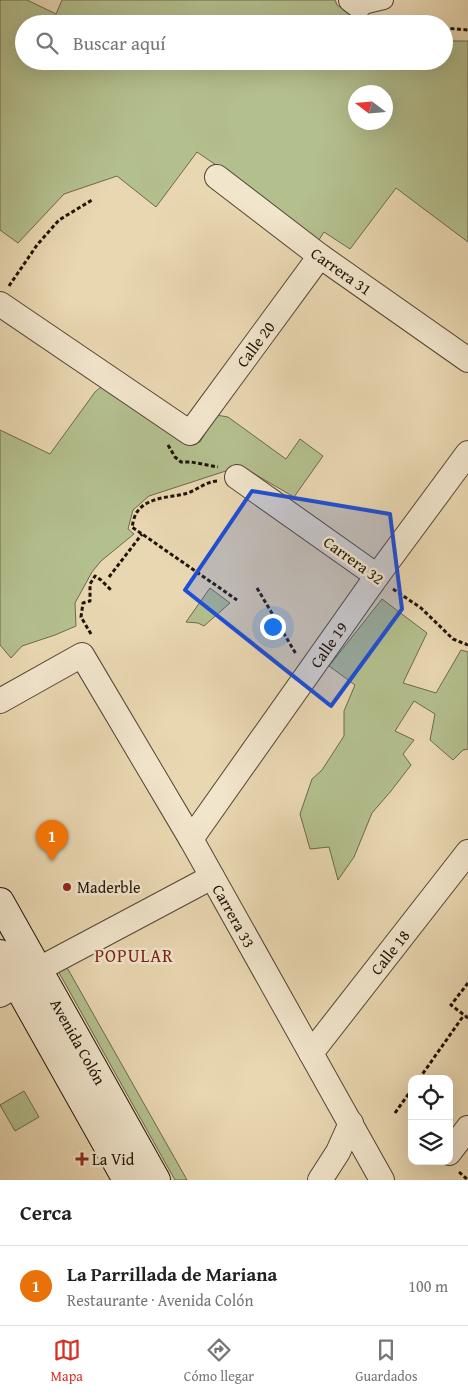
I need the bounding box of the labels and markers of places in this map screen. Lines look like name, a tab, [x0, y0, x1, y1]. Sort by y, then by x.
pin: 1	[36, 820, 68, 861]
place label: Maderble	[77, 875, 141, 899]
marker: Maderble	[61, 881, 73, 893]
place label: La Vid	[92, 1147, 135, 1171]
marker: La Vid	[76, 1153, 88, 1165]

